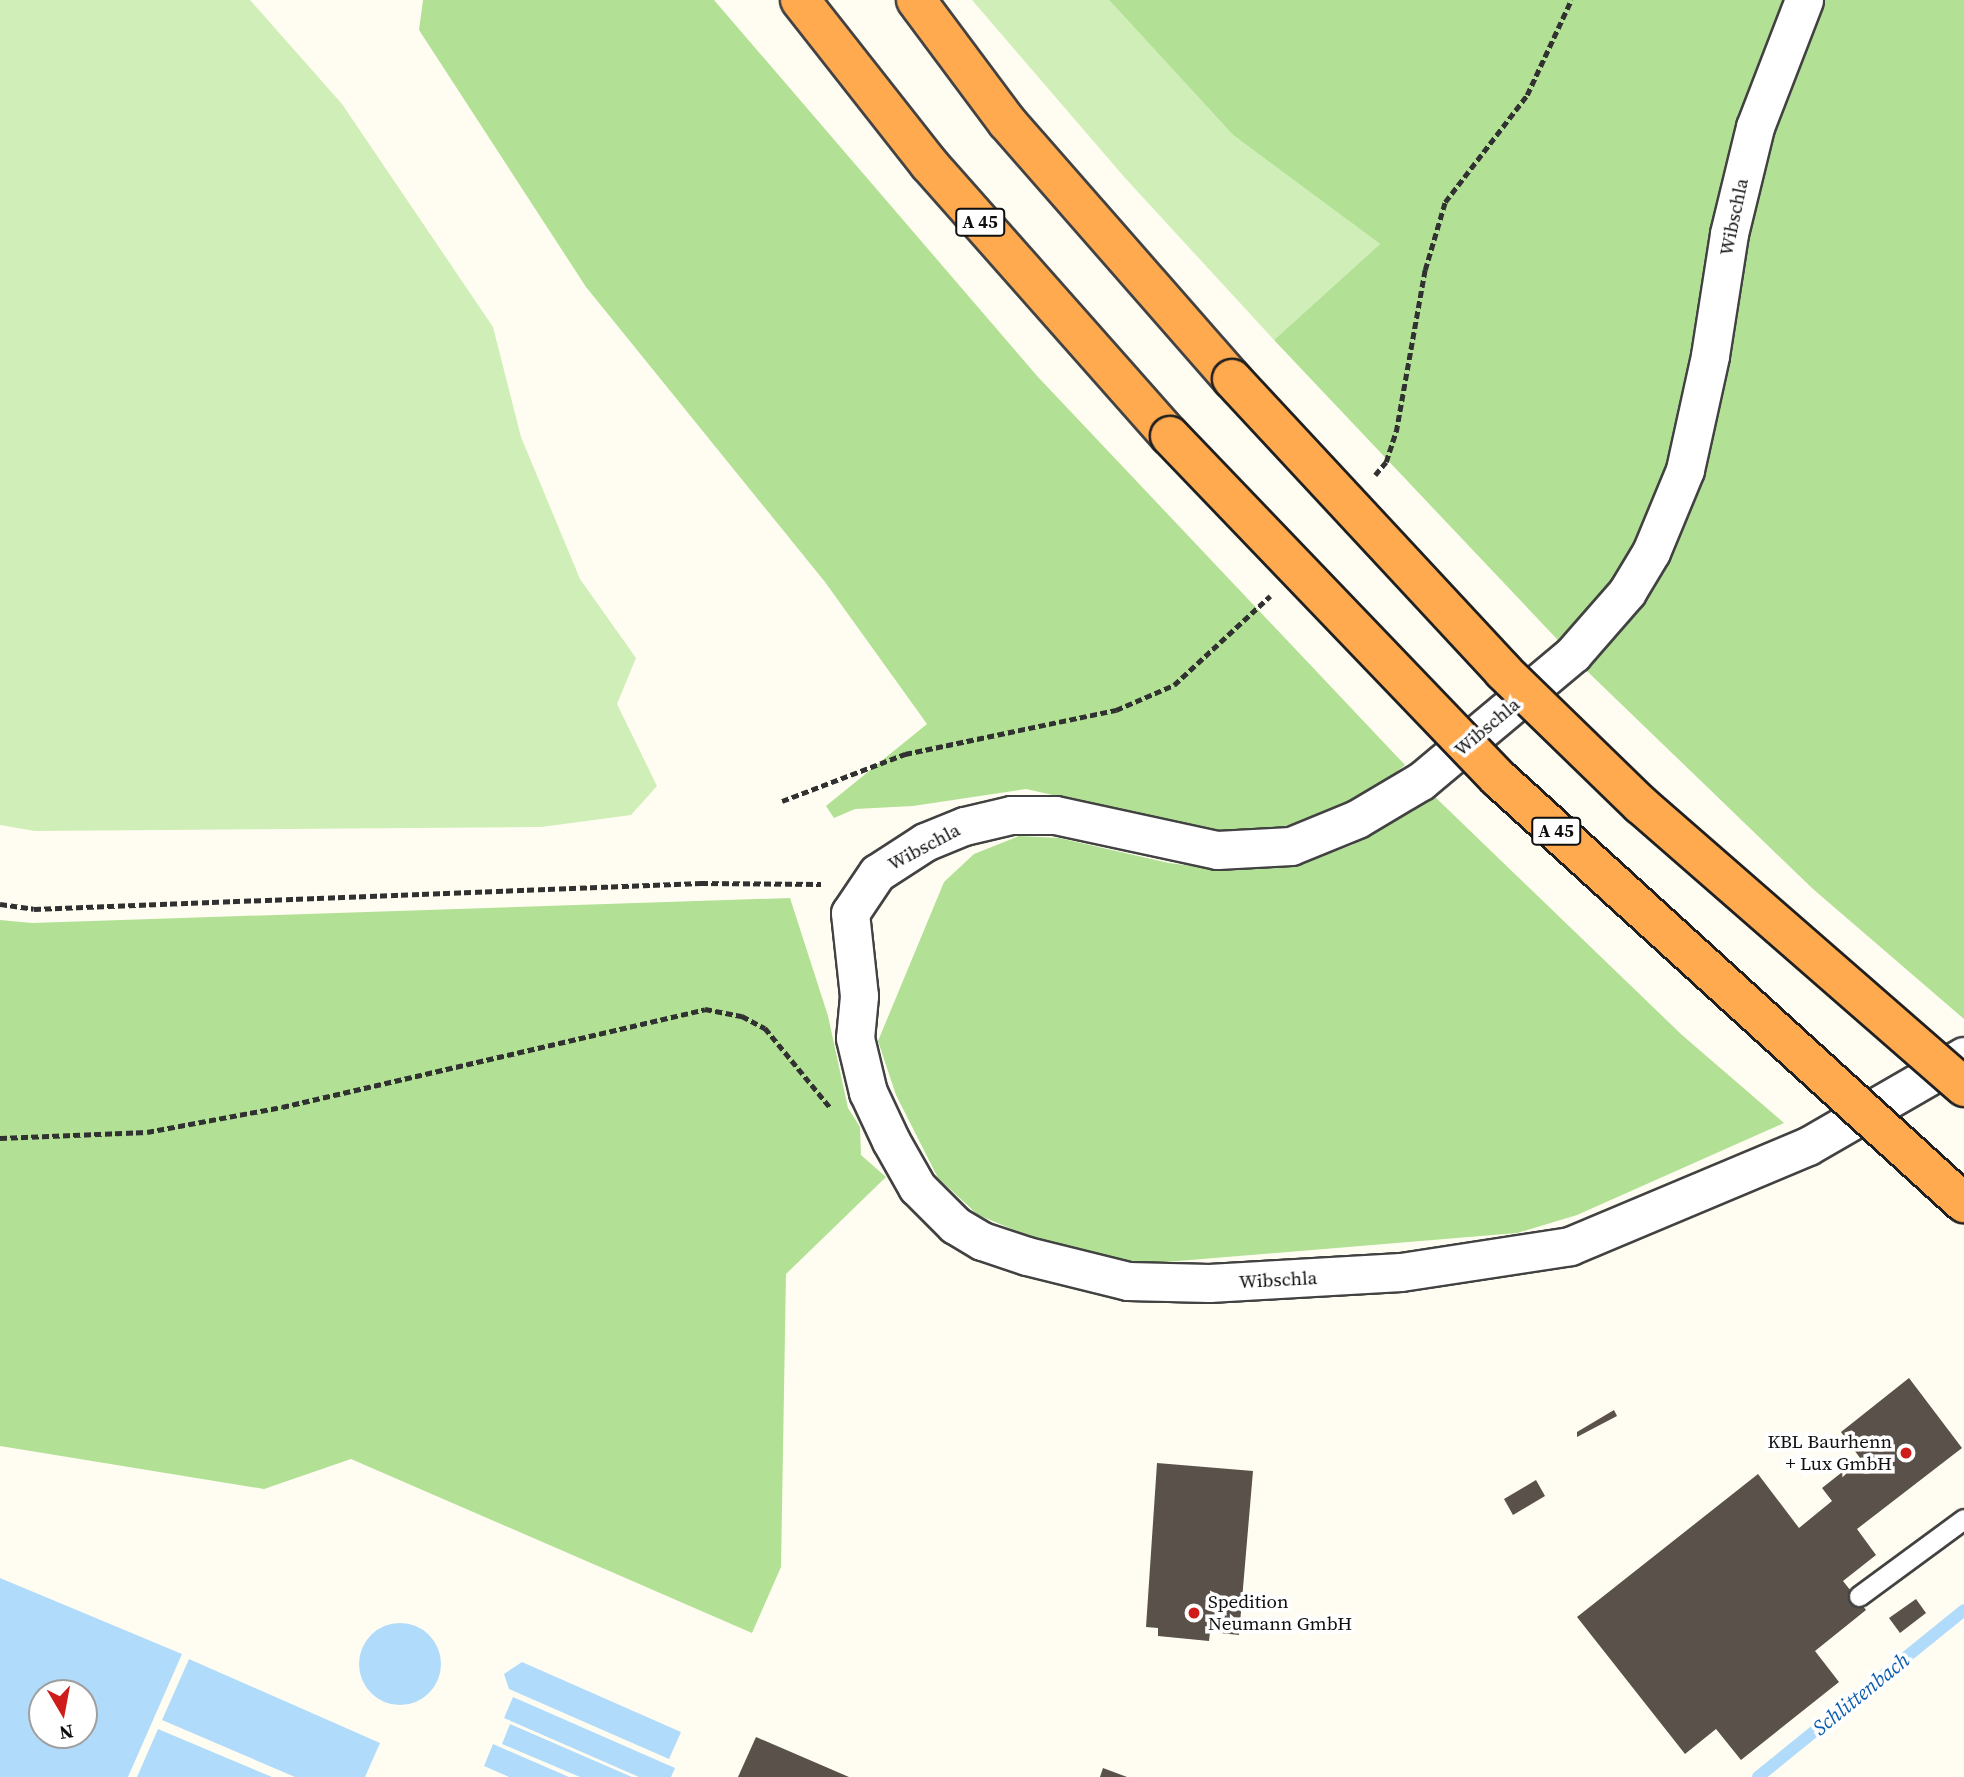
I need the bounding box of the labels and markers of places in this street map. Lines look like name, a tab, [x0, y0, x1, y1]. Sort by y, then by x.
place label: KBL Baurhenn + Lux GmbH	[1767, 1431, 1892, 1475]
marker: KBL Baurhenn + Lux GmbH	[1898, 1445, 1914, 1461]
place label: Spedition Neumann GmbH	[1208, 1591, 1352, 1635]
marker: Spedition Neumann GmbH	[1186, 1605, 1202, 1621]

